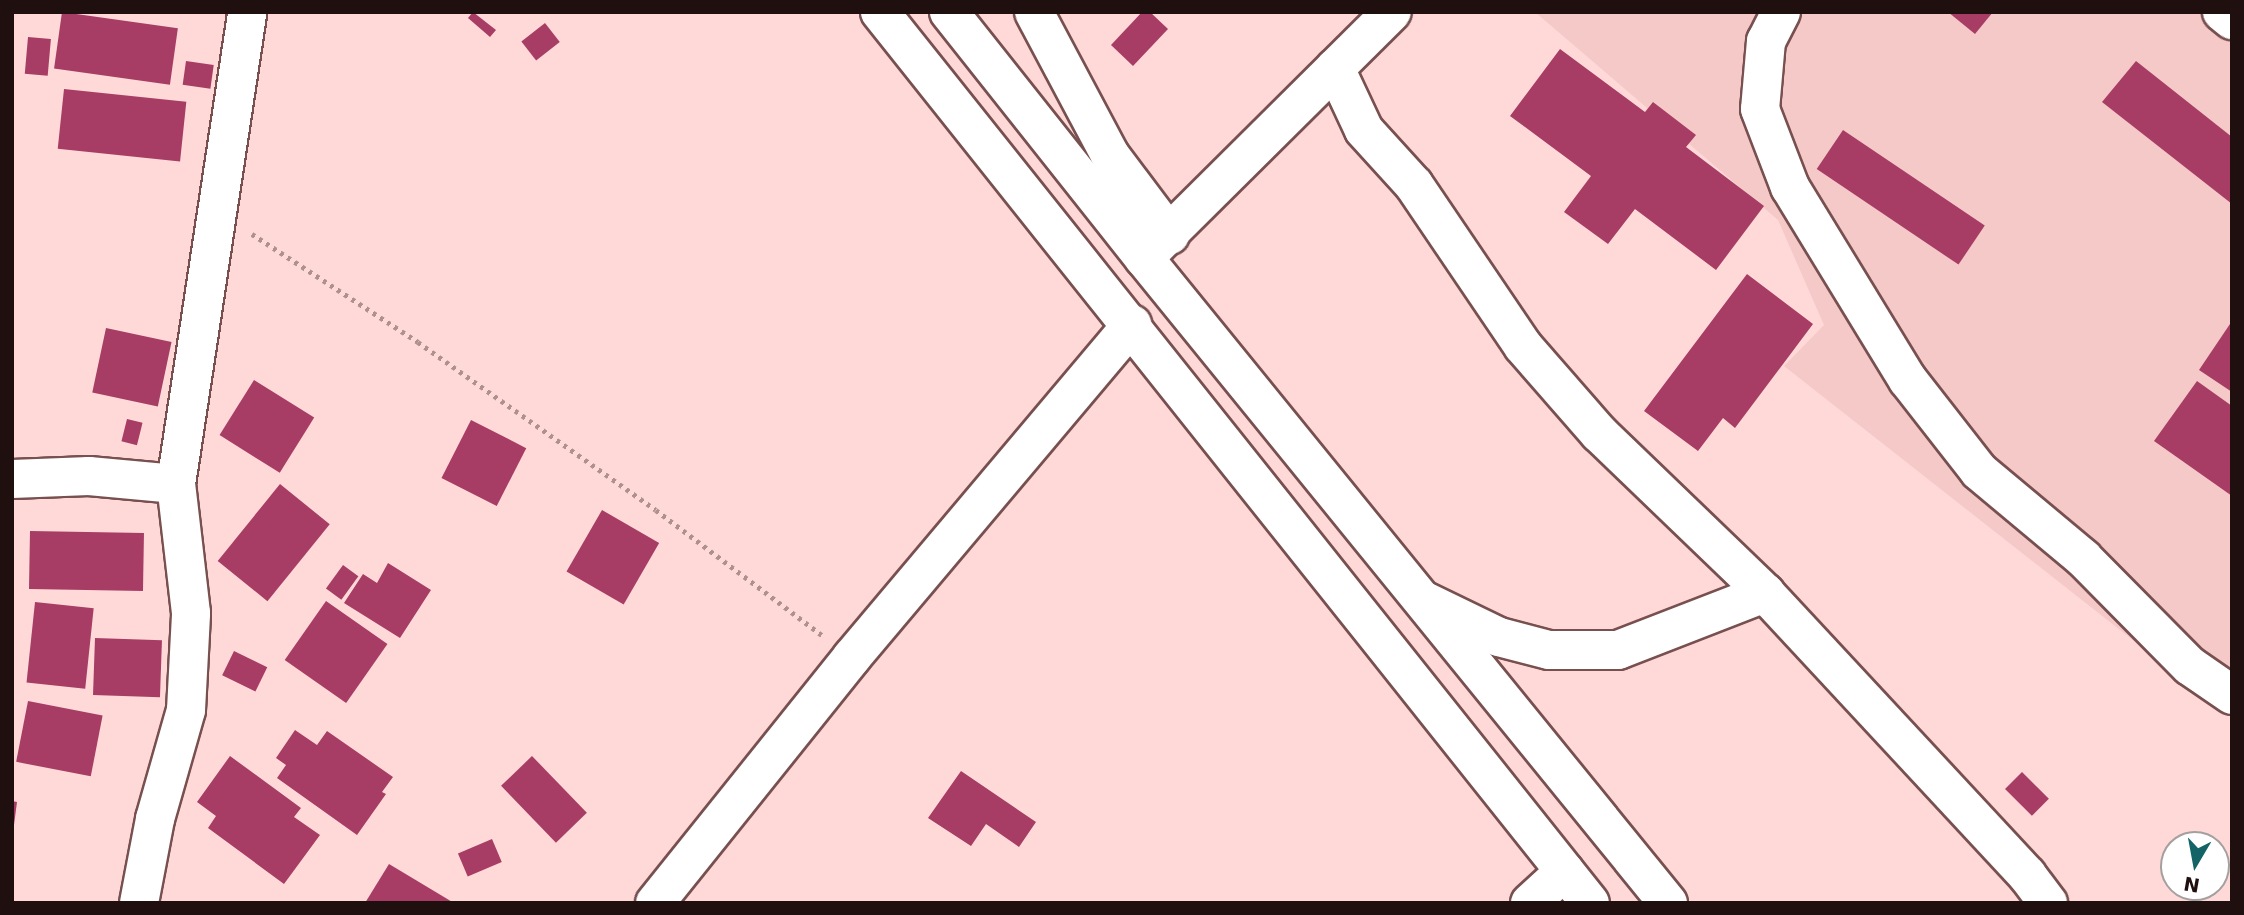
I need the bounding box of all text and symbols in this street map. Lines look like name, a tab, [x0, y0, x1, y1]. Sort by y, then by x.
north arrow	[2160, 831, 2230, 901]
text: N	[2182, 872, 2201, 897]

